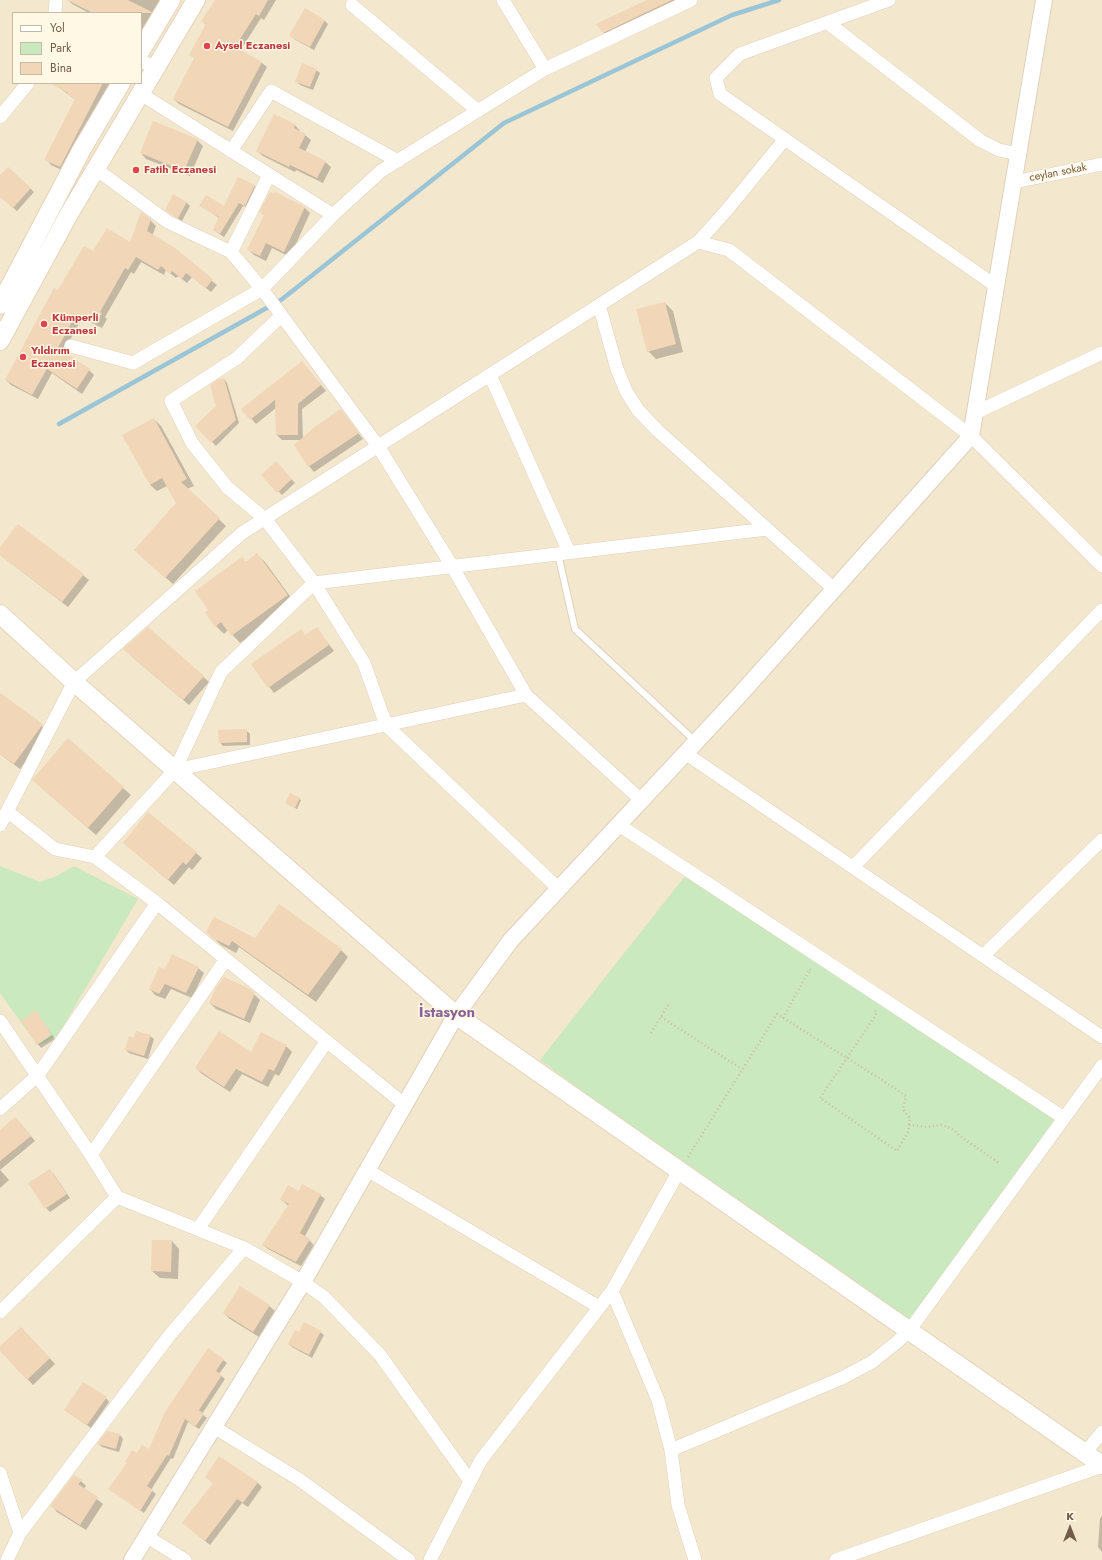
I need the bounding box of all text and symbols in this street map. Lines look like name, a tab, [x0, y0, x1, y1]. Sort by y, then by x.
legend	[12, 12, 142, 84]
text: Yol	[50, 19, 65, 37]
text: Park	[50, 39, 71, 57]
place label: Aysel Eczanesi	[215, 39, 290, 53]
marker: Aysel Eczanesi	[202, 41, 212, 51]
text: Bina	[50, 59, 72, 77]
street label: ceylan sokak	[1028, 161, 1088, 185]
place label: Fatih Eczanesi	[144, 163, 216, 177]
marker: Fatih Eczanesi	[131, 165, 141, 175]
place label: Kümperli Eczanesi	[52, 311, 99, 337]
marker: Kümperli Eczanesi	[39, 319, 49, 329]
place label: Yıldırım Eczanesi	[31, 344, 75, 370]
marker: Yıldırım Eczanesi	[18, 352, 28, 362]
district label: İstasyon	[419, 1004, 475, 1022]
north arrow	[1050, 1508, 1090, 1548]
text: K	[1066, 1508, 1074, 1524]

